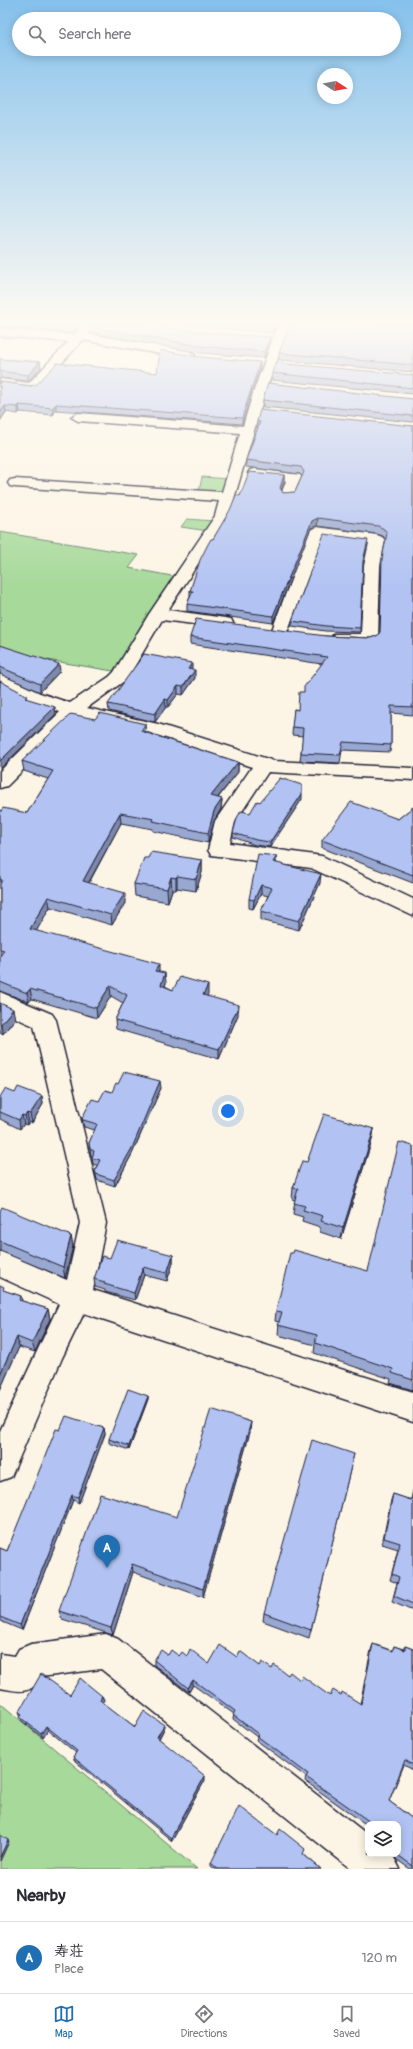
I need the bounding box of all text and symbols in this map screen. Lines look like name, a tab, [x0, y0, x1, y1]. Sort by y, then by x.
search box	[12, 12, 401, 56]
icon: search	[26, 23, 48, 45]
text: Search here	[58, 25, 131, 44]
north arrow	[317, 68, 353, 104]
your location	[218, 1101, 238, 1121]
pin: A	[94, 1535, 120, 1568]
map controls	[365, 1821, 401, 1857]
button: layers	[365, 1821, 401, 1857]
text: Nearby	[16, 1885, 65, 1906]
text: 寿荘	[54, 1942, 84, 1961]
text: A	[25, 1950, 33, 1966]
text: 120 m	[361, 1950, 397, 1966]
text: Place	[54, 1961, 83, 1977]
tab: Map	[53, 2003, 75, 2040]
tab: Directions	[181, 2003, 227, 2040]
tab: Saved	[333, 2003, 360, 2040]

